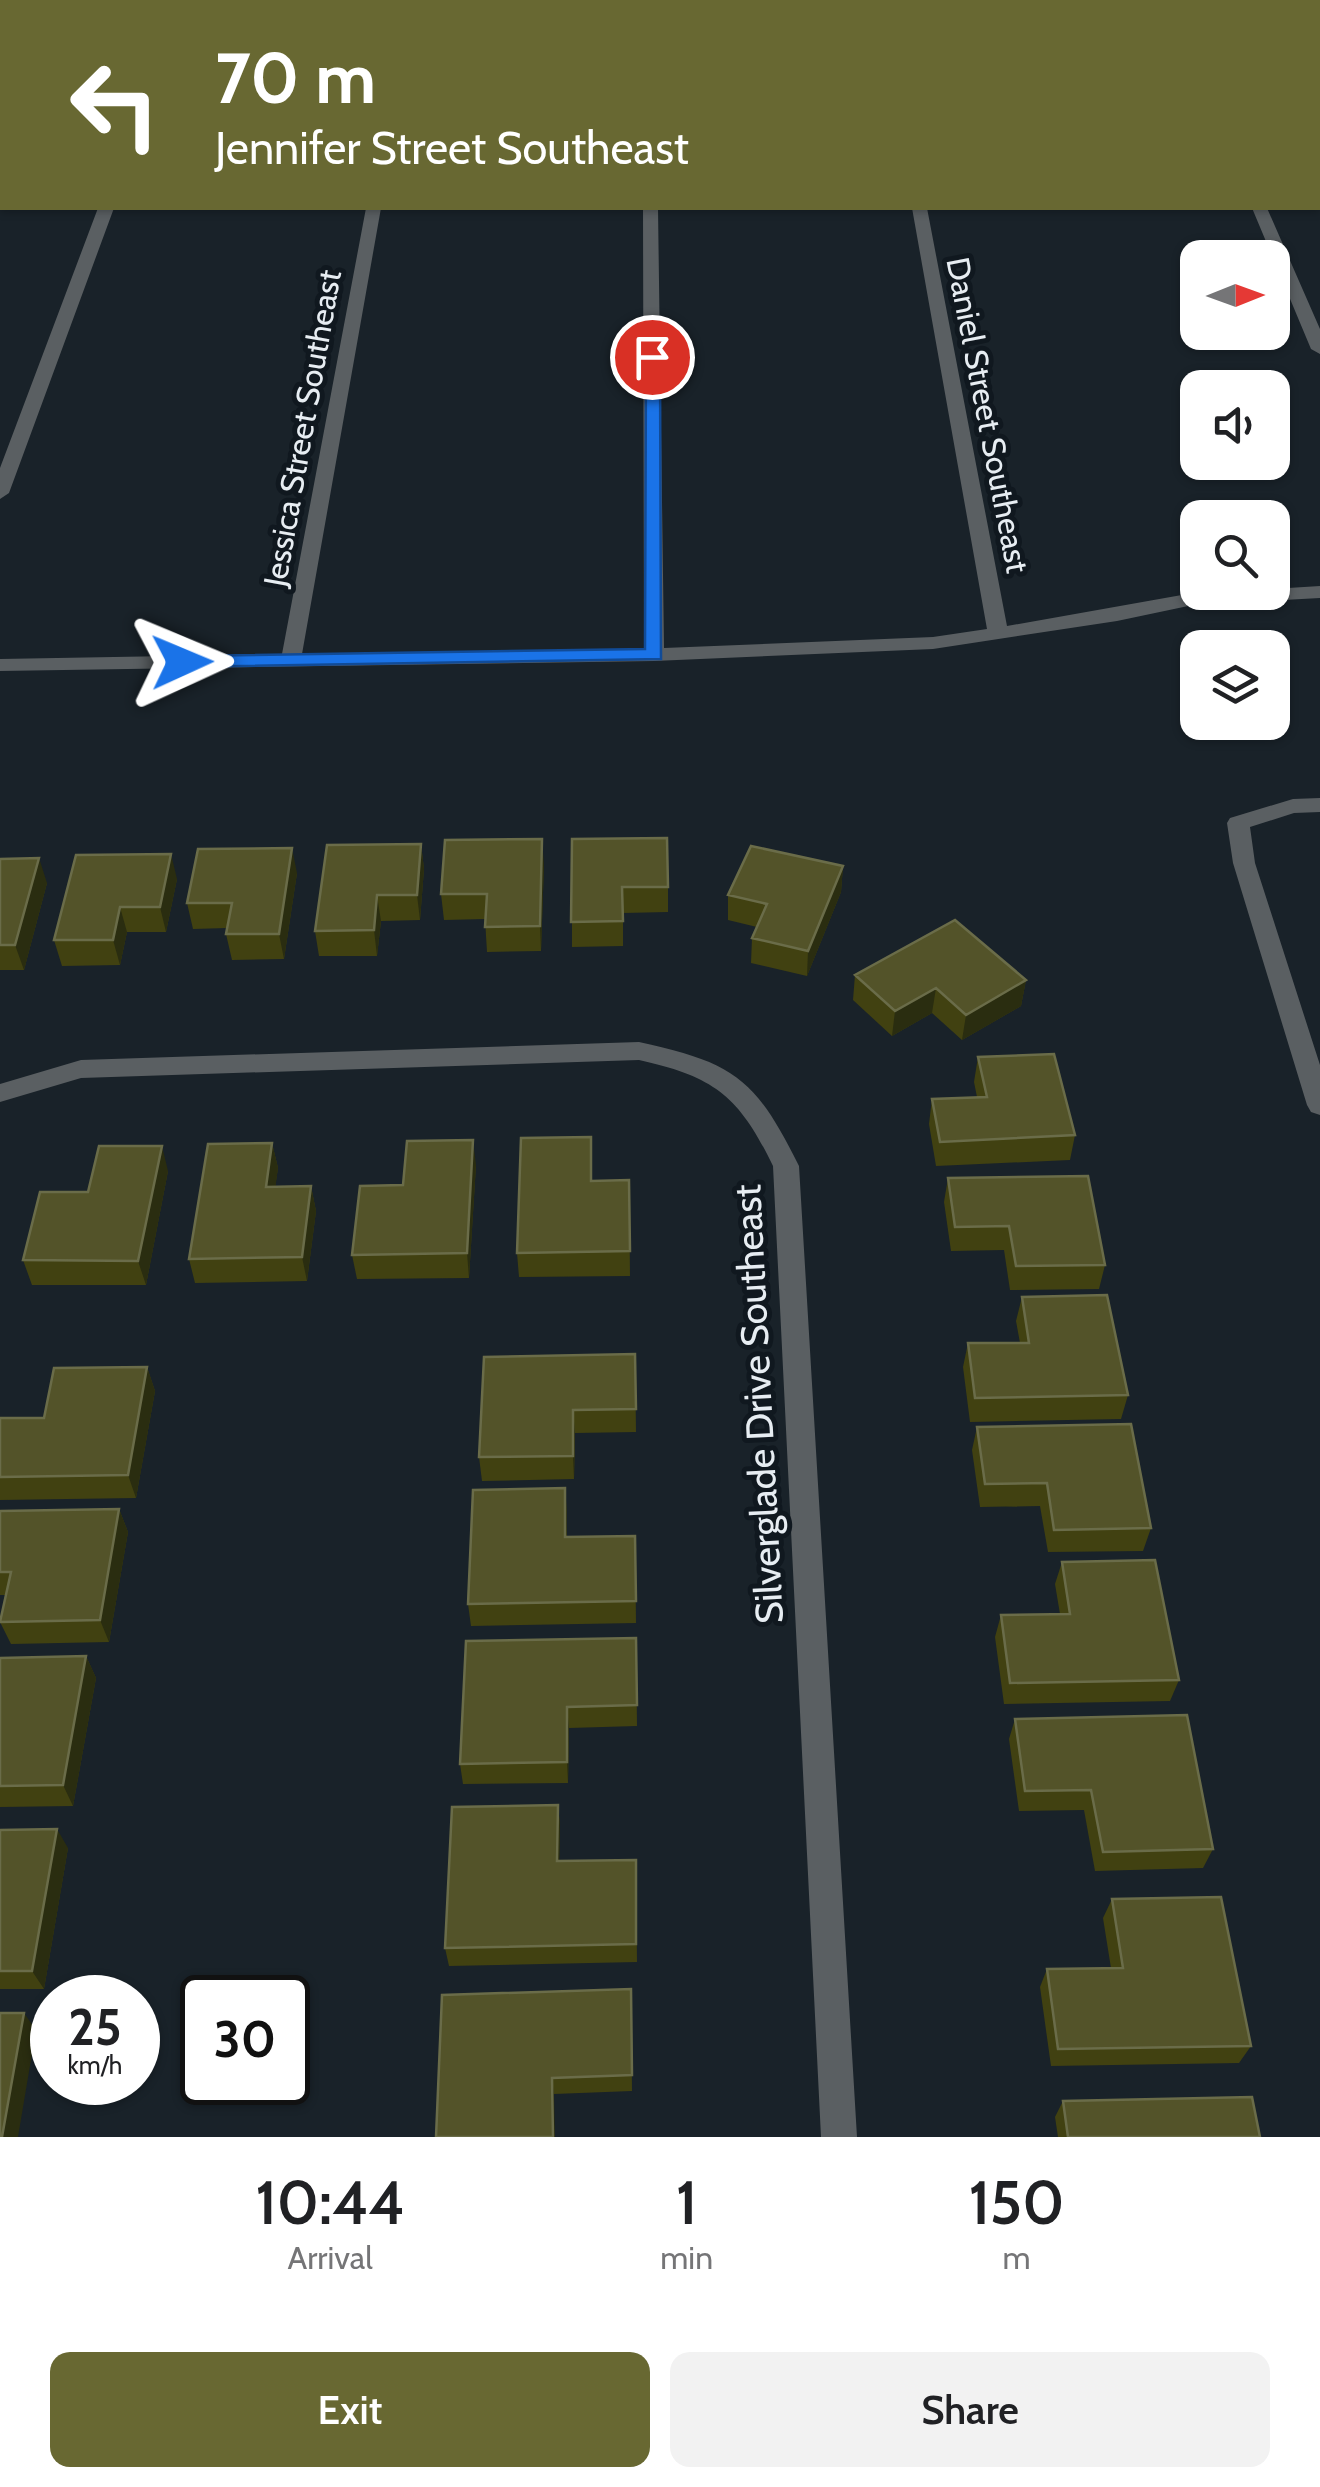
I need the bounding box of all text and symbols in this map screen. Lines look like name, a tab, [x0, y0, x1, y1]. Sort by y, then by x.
text: 70 m	[215, 35, 376, 121]
icon: left	[50, 40, 180, 170]
text: Jennifer Street Southeast	[215, 121, 689, 175]
north arrow	[1180, 240, 1290, 350]
map controls	[1180, 240, 1290, 740]
street label: Daniel Street Southeast	[938, 254, 1038, 576]
street label: Jessica Street Southeast	[255, 266, 349, 590]
pin	[610, 315, 695, 400]
icon: arrive	[625, 330, 680, 385]
button: sound	[1180, 370, 1290, 480]
button: search	[1180, 500, 1290, 610]
position arrow	[130, 610, 234, 714]
button: layers	[1180, 630, 1290, 740]
street label: Silverglade Drive Southeast	[723, 1183, 793, 1625]
speed limit sign: 30	[180, 1975, 310, 2105]
text: 25	[68, 1997, 122, 2058]
text: km/h	[68, 2050, 122, 2080]
text: 10:44	[256, 2166, 405, 2239]
text: 1	[676, 2166, 697, 2239]
text: 150	[969, 2166, 1064, 2239]
text: Arrival	[288, 2238, 373, 2277]
text: min	[660, 2238, 713, 2277]
text: m	[1002, 2238, 1031, 2277]
button: Exit	[50, 2352, 650, 2467]
button: Share	[670, 2352, 1270, 2467]

